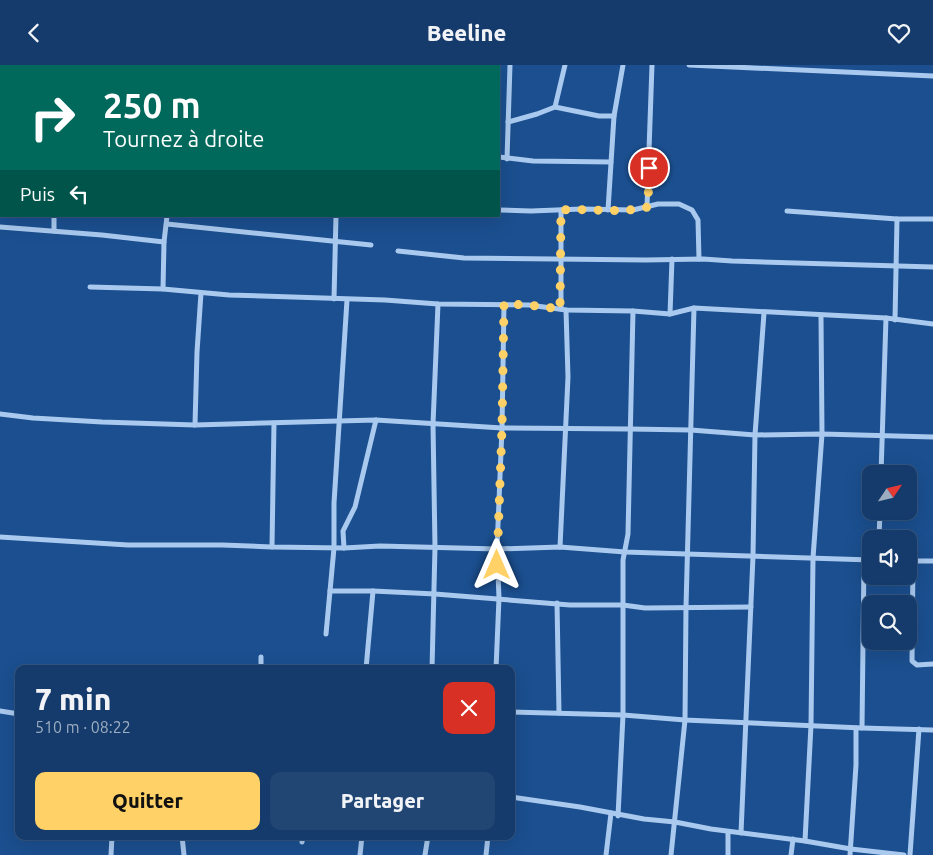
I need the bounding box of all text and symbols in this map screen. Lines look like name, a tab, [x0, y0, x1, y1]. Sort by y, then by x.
icon: back	[20, 19, 48, 47]
icon: heart	[885, 19, 913, 47]
text: Beeline	[427, 20, 506, 45]
icon: right	[20, 85, 85, 150]
text: 250 m	[103, 85, 201, 125]
text: Tournez à droite	[103, 126, 264, 151]
pin	[628, 147, 670, 189]
icon: arrive	[635, 154, 663, 182]
icon: left	[65, 180, 93, 208]
text: Puis	[20, 183, 55, 205]
north arrow	[862, 465, 918, 520]
map controls	[862, 465, 917, 650]
button: sound	[862, 530, 917, 585]
position arrow	[470, 538, 522, 590]
button: search	[862, 595, 917, 650]
text: 7 min	[35, 682, 111, 716]
button: close	[443, 682, 495, 734]
text: 510 m · 08:22	[35, 718, 131, 736]
button: Quitter	[35, 772, 260, 830]
button: Partager	[270, 772, 495, 830]

